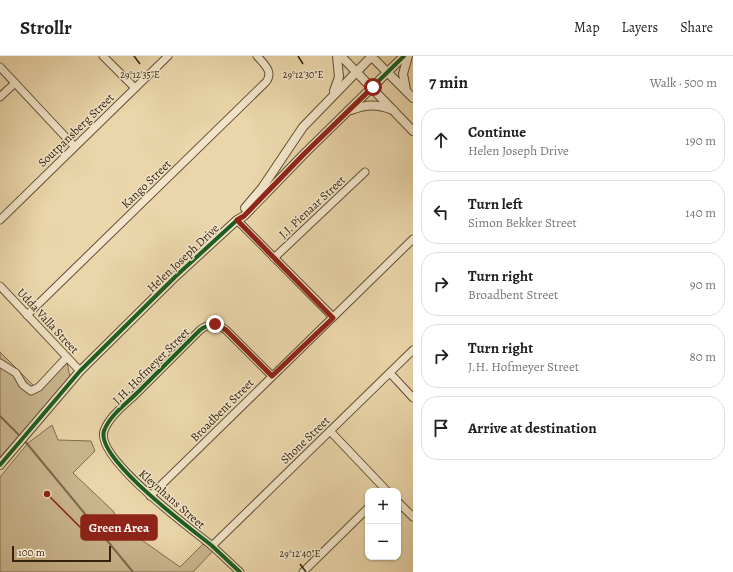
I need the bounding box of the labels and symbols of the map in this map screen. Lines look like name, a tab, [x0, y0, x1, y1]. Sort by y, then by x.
text: 29°12'35"E	[120, 68, 160, 81]
text: 29°12'30"E	[283, 68, 323, 81]
route start	[364, 78, 382, 96]
street label: Soutpansberg Street	[35, 90, 117, 170]
street label: Kango Street	[118, 156, 174, 212]
street label: J.J. Pienaar Street	[275, 172, 349, 242]
street label: Helen Joseph Drive	[143, 220, 223, 296]
street label: Udda Valla Street	[14, 285, 83, 357]
route end	[206, 315, 224, 333]
street label: J.H. Hofmeyer Street	[109, 324, 193, 408]
street label: Broadbent Street	[187, 375, 257, 445]
street label: Shone Street	[277, 413, 333, 467]
street label: Kleynhans Street	[135, 466, 209, 532]
callout: Green Area	[81, 515, 157, 540]
text: Green Area	[89, 519, 150, 536]
scale bar	[12, 544, 111, 563]
text: 29°12'40"E	[280, 547, 321, 560]

